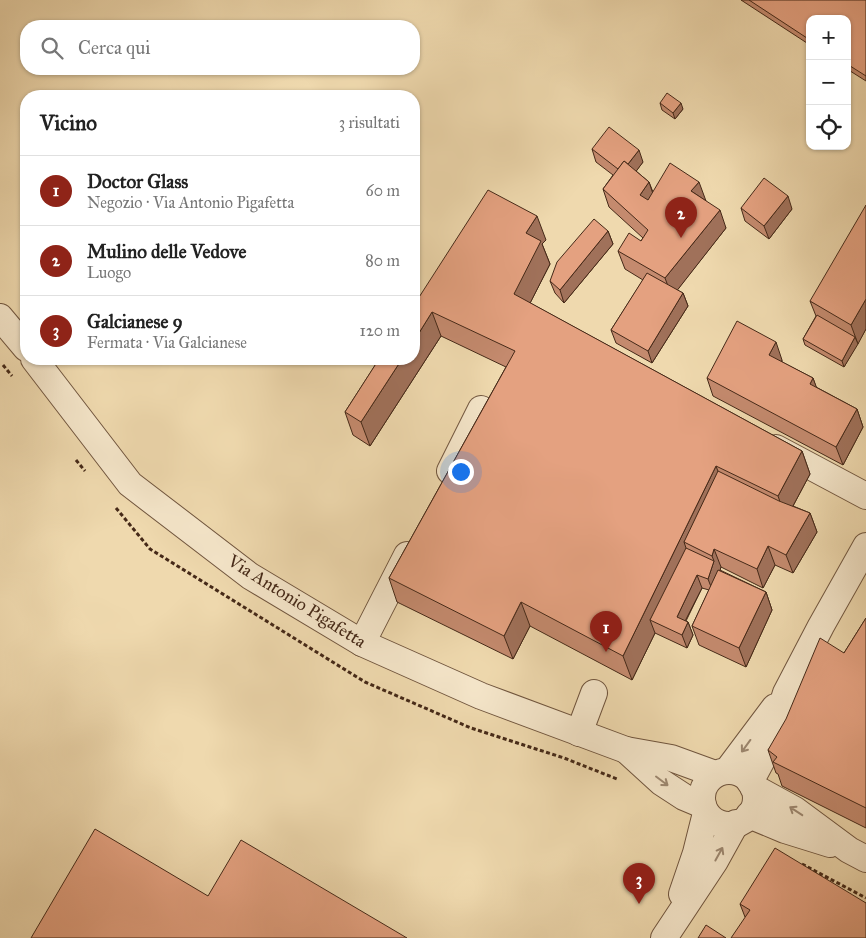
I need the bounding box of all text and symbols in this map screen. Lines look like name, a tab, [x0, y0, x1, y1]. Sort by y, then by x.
map controls	[806, 15, 851, 150]
button: +	[806, 15, 851, 60]
search box	[20, 20, 420, 75]
icon: search	[38, 34, 66, 62]
text: Cerca qui	[78, 36, 150, 59]
button: −	[806, 60, 851, 105]
button: locate	[806, 105, 851, 150]
text: Vicino	[40, 110, 97, 136]
text: 3 risultati	[339, 113, 400, 132]
text: Doctor Glass	[87, 170, 188, 193]
text: 1	[53, 181, 59, 200]
text: 60 m	[366, 181, 400, 200]
text: Negozio · Via Antonio Pigafetta	[87, 193, 294, 212]
pin: 2	[665, 197, 697, 238]
text: Mulino delle Vedove	[87, 240, 246, 263]
text: 2	[52, 251, 60, 270]
text: 80 m	[365, 251, 400, 270]
text: Luogo	[87, 263, 131, 282]
text: Galcianese 9	[87, 310, 183, 333]
text: 3	[53, 321, 59, 340]
text: 120 m	[360, 321, 400, 340]
text: Fermata · Via Galcianese	[87, 333, 247, 352]
your location	[448, 459, 474, 485]
street label: Via Antonio Pigafetta	[222, 549, 371, 654]
pin: 1	[590, 611, 622, 652]
one-way arrow	[741, 738, 751, 752]
one-way arrow	[655, 776, 668, 787]
one-way arrow	[789, 806, 803, 816]
one-way arrow	[714, 846, 724, 861]
pin: 3	[623, 863, 655, 904]

